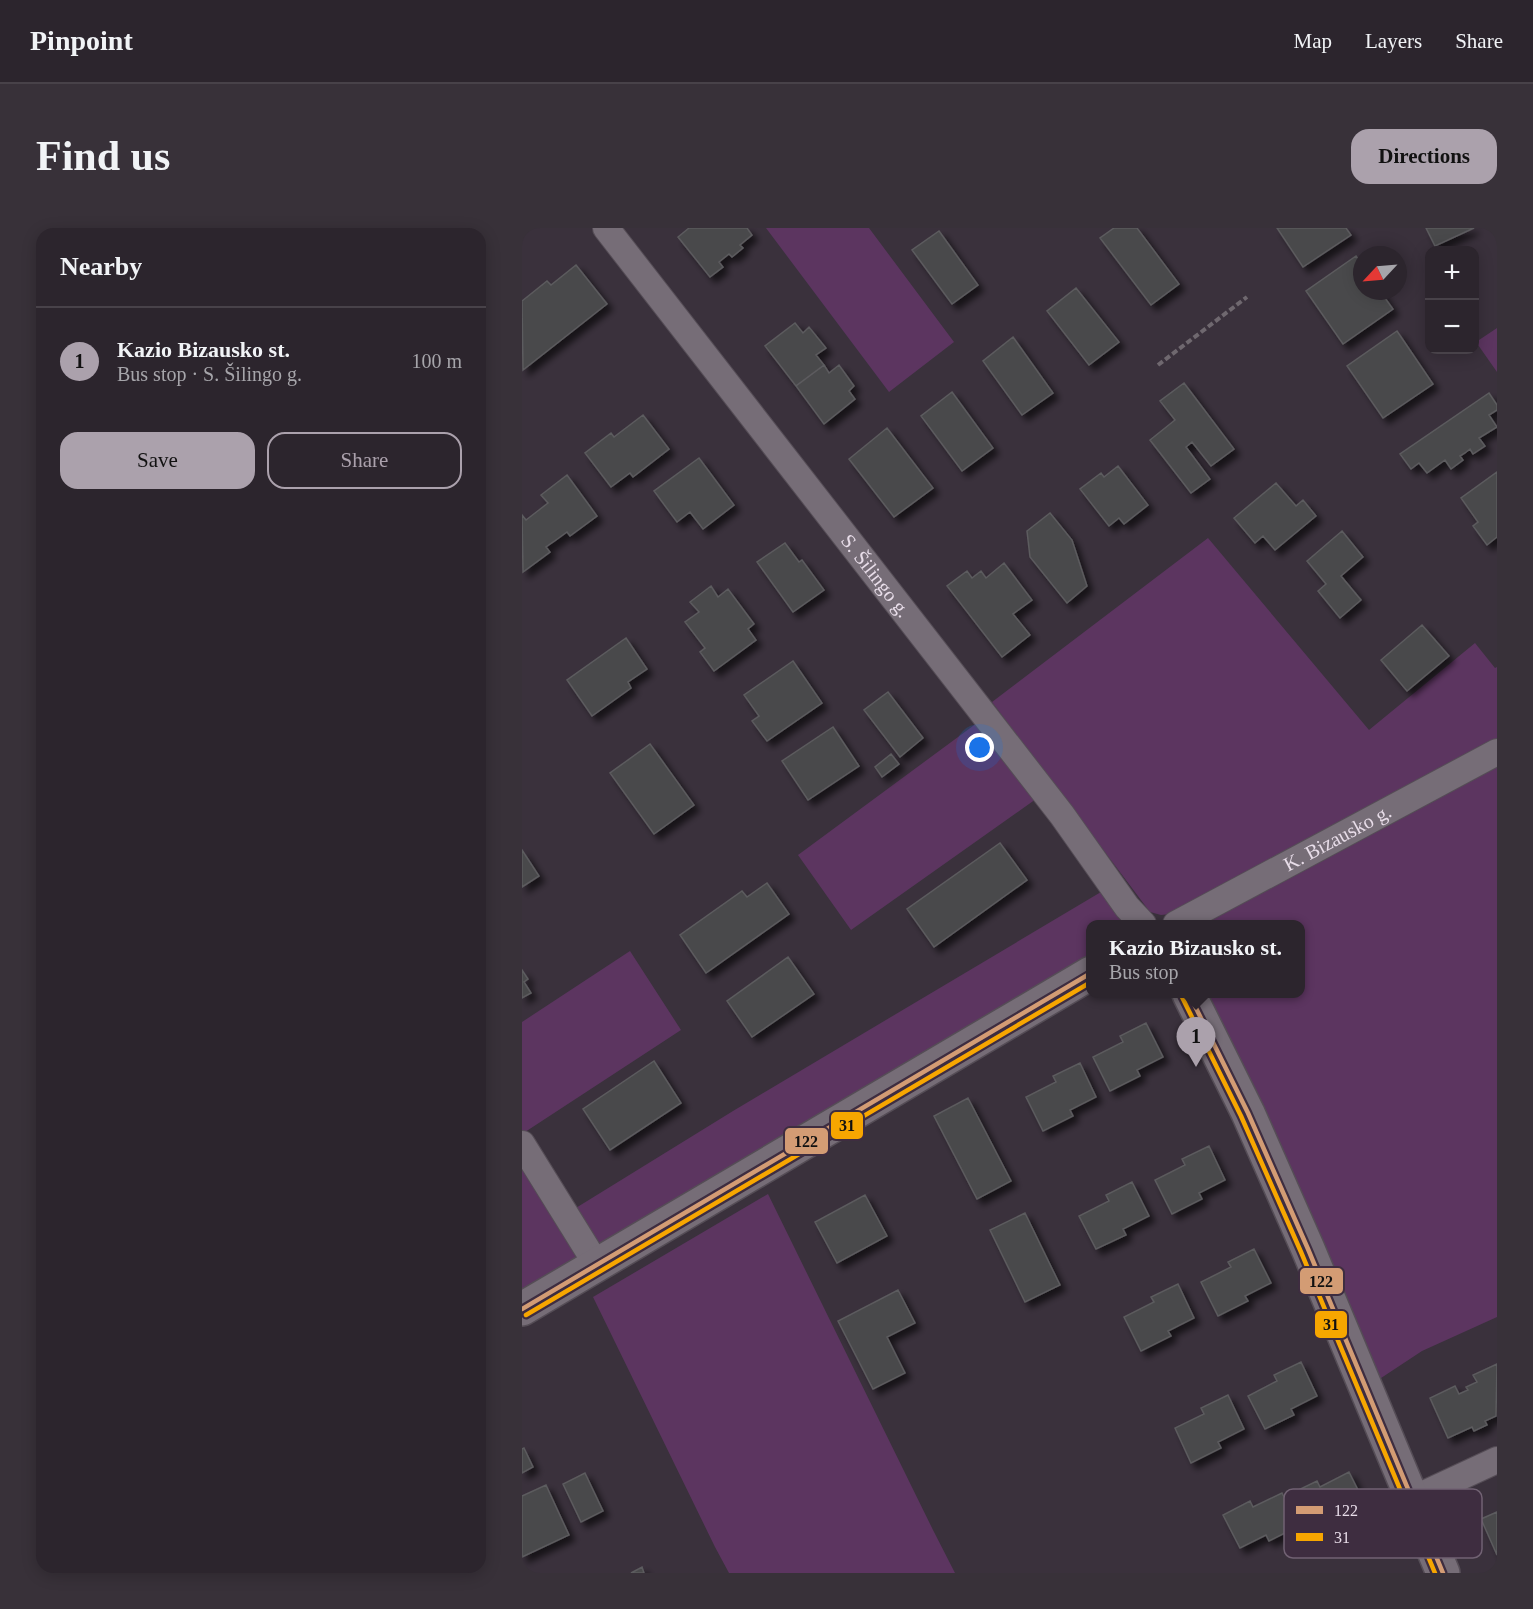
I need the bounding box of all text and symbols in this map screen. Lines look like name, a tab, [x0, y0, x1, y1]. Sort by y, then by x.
text: Pinpoint	[30, 25, 133, 56]
text: Map	[1294, 29, 1332, 53]
text: Layers	[1365, 29, 1422, 53]
text: Share	[1455, 29, 1503, 53]
button: Directions	[1351, 129, 1497, 184]
text: Find us	[36, 133, 170, 179]
north arrow	[1353, 246, 1407, 300]
map controls	[1425, 246, 1479, 354]
button: +	[1425, 246, 1479, 300]
text: Nearby	[60, 252, 142, 281]
button: −	[1425, 300, 1479, 354]
text: Kazio Bizausko st.	[117, 337, 290, 362]
text: 1	[75, 350, 85, 372]
text: 100 m	[411, 350, 462, 372]
text: Bus stop · S. Šilingo g.	[117, 363, 302, 385]
button: Save	[60, 432, 255, 489]
button: Share	[267, 432, 462, 489]
street label: S. Šilingo g.	[837, 530, 915, 621]
your location	[965, 733, 994, 762]
street label: K. Bizausko g.	[1280, 800, 1395, 875]
popup	[1086, 920, 1305, 998]
text: Kazio Bizausko st.	[1109, 935, 1282, 960]
text: Bus stop	[1109, 961, 1178, 983]
pin: 1	[1176, 1018, 1216, 1067]
line badge: 31	[830, 1111, 864, 1140]
text: 31	[839, 1117, 855, 1134]
line badge: 122	[784, 1127, 829, 1155]
text: 122	[794, 1133, 818, 1150]
line badge: 122	[1299, 1267, 1344, 1295]
text: 122	[1309, 1273, 1333, 1290]
line badge: 31	[1314, 1310, 1348, 1339]
text: 31	[1323, 1316, 1339, 1333]
legend	[1284, 1489, 1482, 1558]
text: 122	[1334, 1502, 1358, 1519]
text: 31	[1334, 1529, 1350, 1546]

